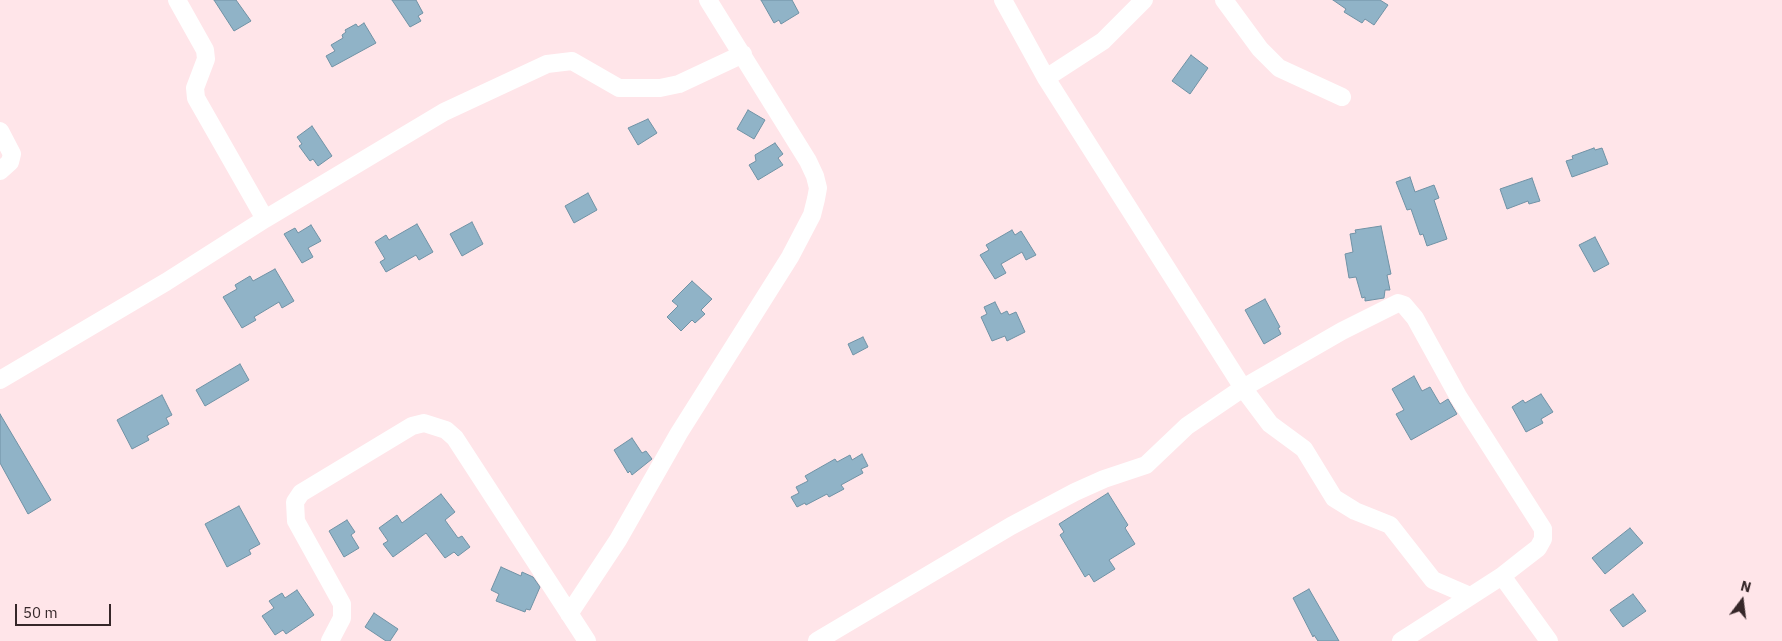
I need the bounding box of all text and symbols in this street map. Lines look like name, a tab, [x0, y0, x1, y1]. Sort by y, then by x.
north arrow	[1717, 576, 1767, 626]
text: N	[1739, 577, 1753, 597]
scale bar	[18, 594, 114, 626]
text: 50 m	[23, 603, 58, 622]

